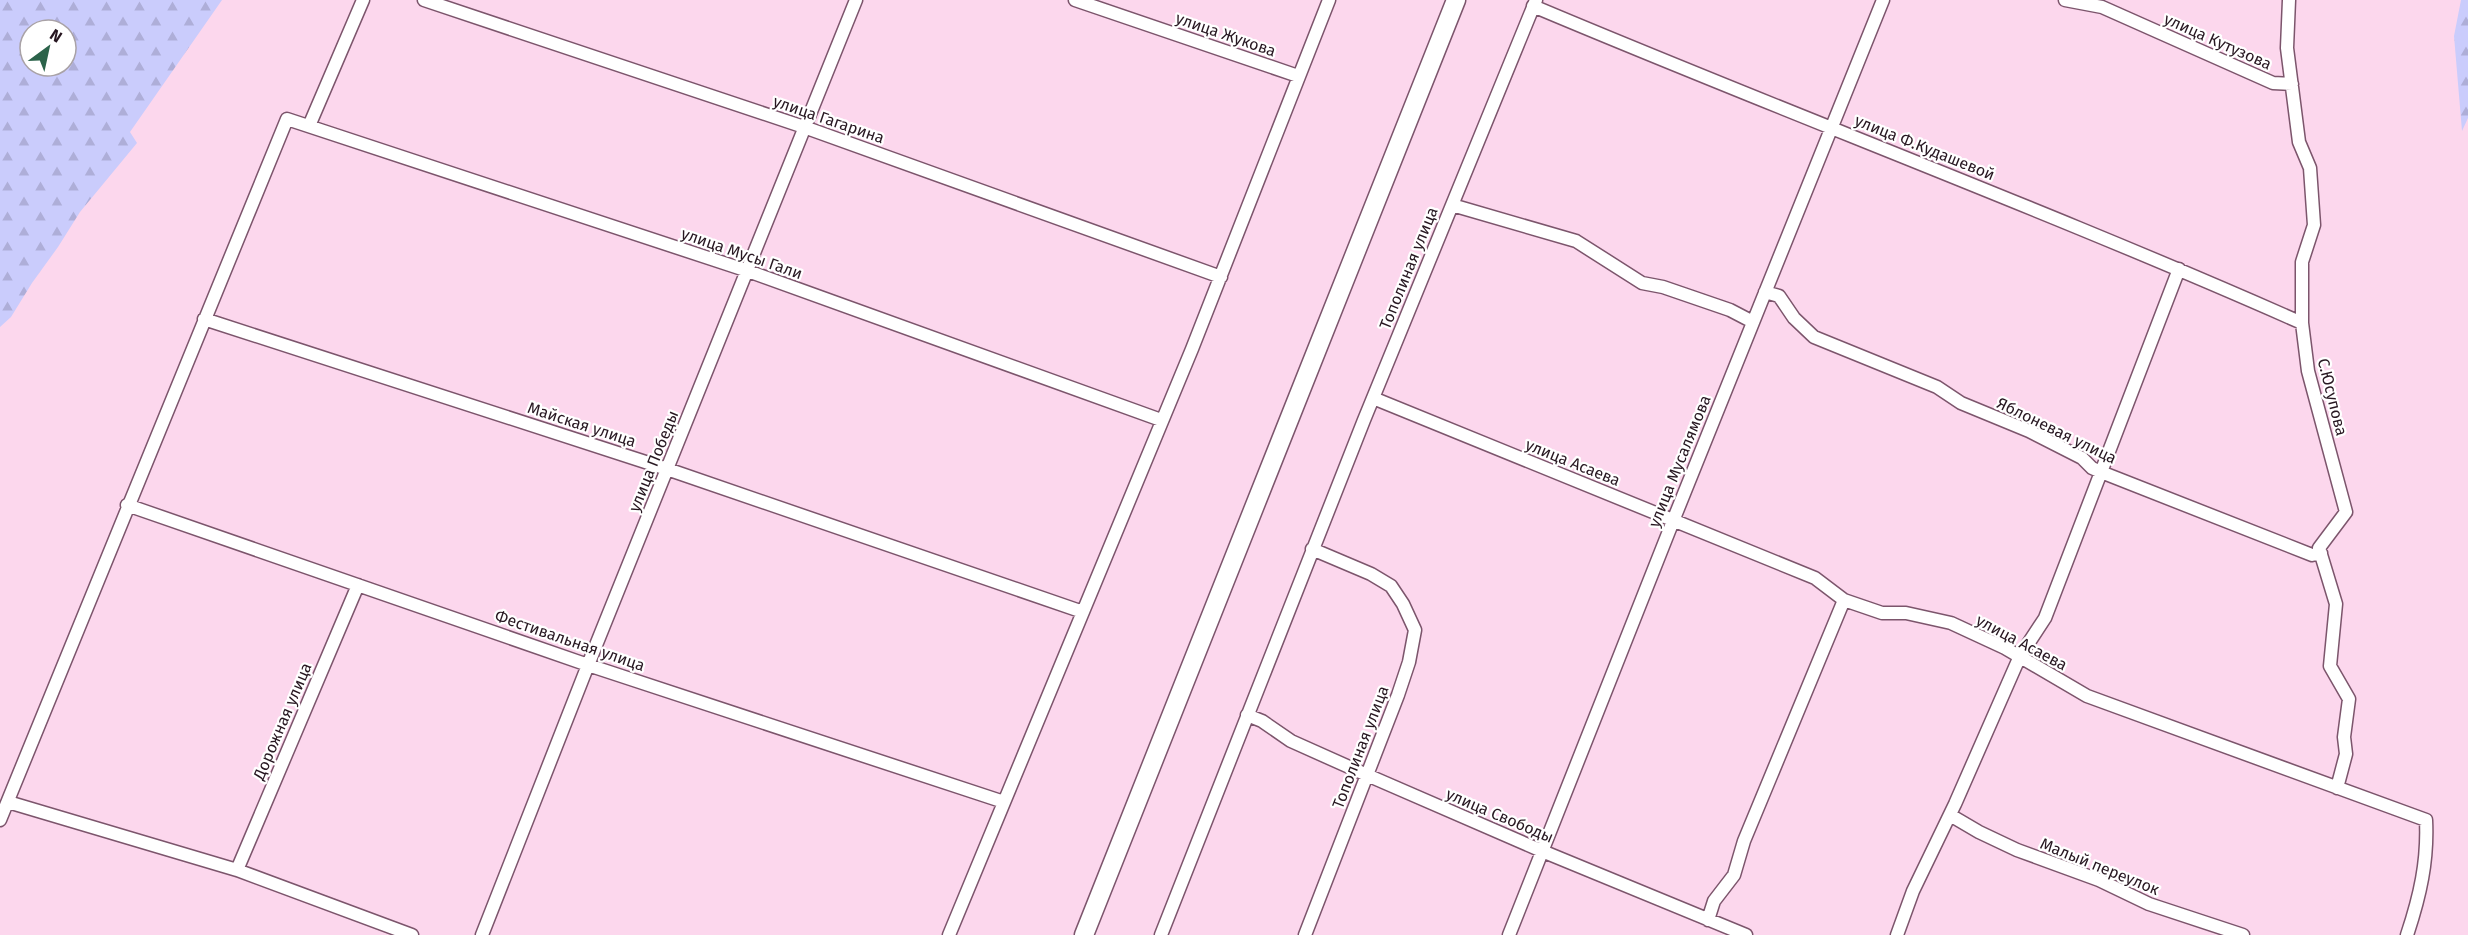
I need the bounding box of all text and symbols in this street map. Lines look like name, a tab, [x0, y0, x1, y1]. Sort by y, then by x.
street label: улица Жукова	[1173, 8, 1278, 61]
street label: улица Кутузова	[2161, 9, 2275, 74]
north arrow	[18, 18, 78, 78]
text: N	[46, 25, 66, 47]
street label: улица Гагарина	[771, 92, 887, 147]
street label: улица Ф.Кудашевой	[1852, 111, 1998, 184]
street label: Тополиная улица	[1375, 204, 1442, 332]
street label: улица Мусы Гали	[679, 224, 805, 283]
street label: С.Юсупова	[2314, 356, 2351, 438]
street label: улица Мусалямова	[1644, 392, 1715, 530]
street label: Яблоневая улица	[1994, 393, 2120, 468]
street label: Майская улица	[525, 398, 638, 451]
street label: улица Победы	[625, 408, 682, 515]
street label: улица Асаева	[1523, 435, 1623, 490]
street label: Фестивальная улица	[492, 606, 647, 675]
street label: улица Асаева	[1973, 610, 2071, 674]
street label: Дорожная улица	[249, 660, 316, 783]
street label: Тополиная улица	[1328, 683, 1393, 811]
street label: улица Свободы	[1443, 784, 1556, 847]
street label: Малый переулок	[2037, 834, 2163, 899]

